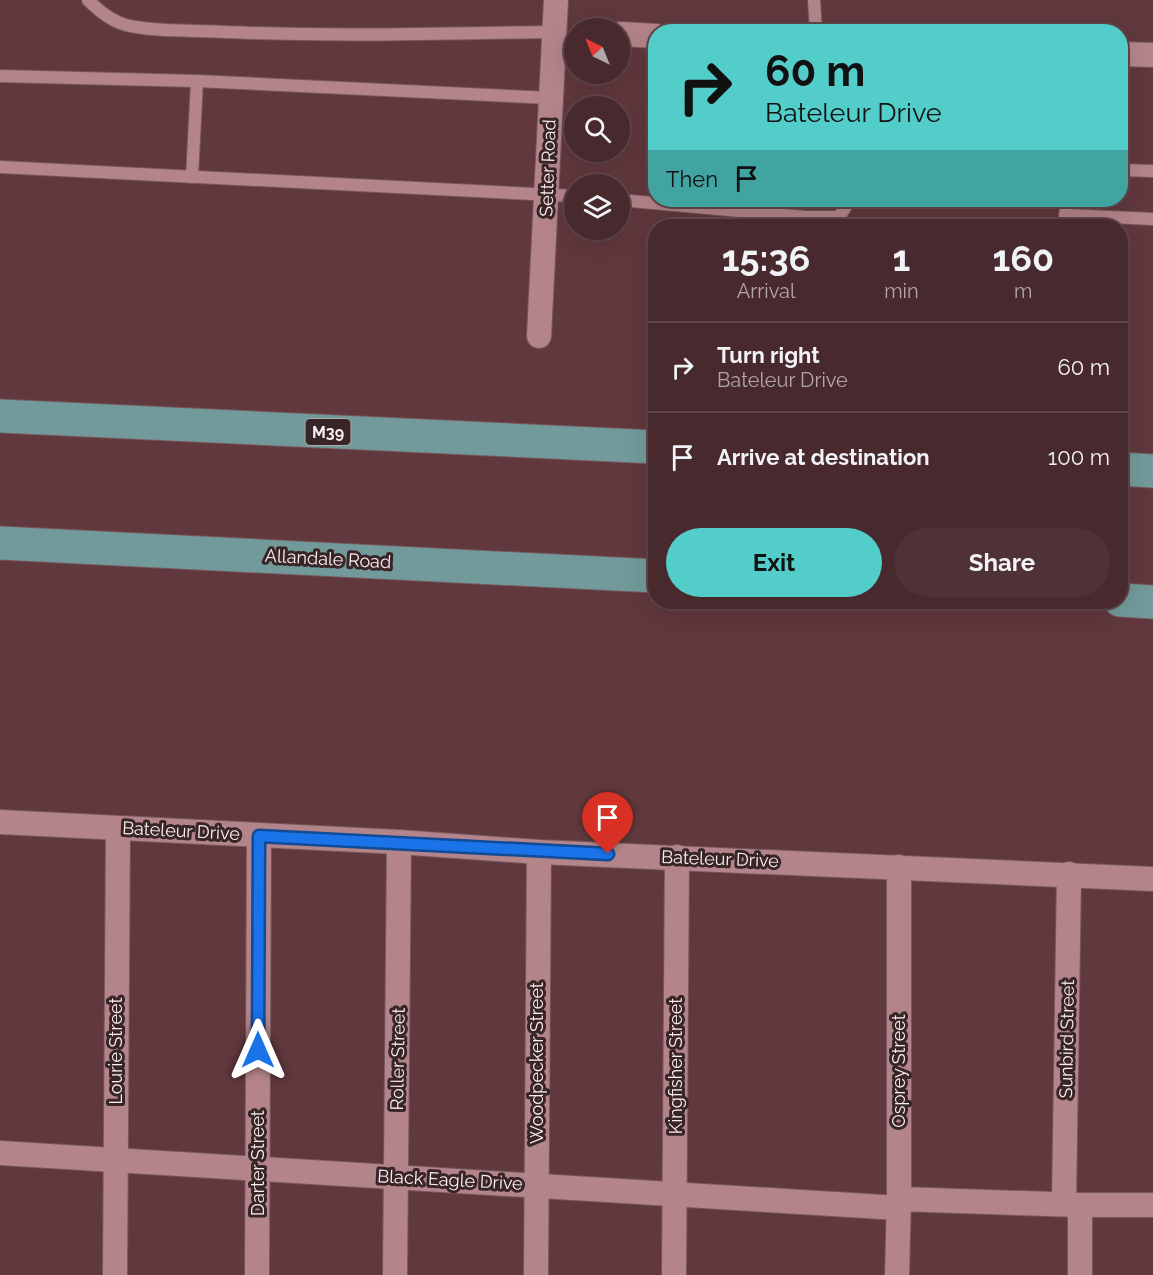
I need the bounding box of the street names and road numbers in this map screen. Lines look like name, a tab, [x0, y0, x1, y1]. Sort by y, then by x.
street label: Setter Road	[535, 119, 560, 217]
road number: M39	[306, 419, 350, 445]
street label: Allandale Road	[264, 545, 392, 572]
street label: Bateleur Drive	[122, 817, 241, 844]
street label: Bateleur Drive	[661, 846, 780, 871]
street label: Sunbird Street	[1055, 979, 1078, 1099]
street label: Woodpecker Street	[526, 982, 547, 1144]
street label: Lourie Street	[105, 998, 126, 1105]
street label: Kingfisher Street	[665, 998, 686, 1134]
street label: Roller Street	[386, 1007, 409, 1111]
street label: Osprey Street	[888, 1014, 909, 1128]
street label: Darter Street	[247, 1110, 268, 1216]
street label: Black Eagle Drive	[377, 1165, 524, 1194]

